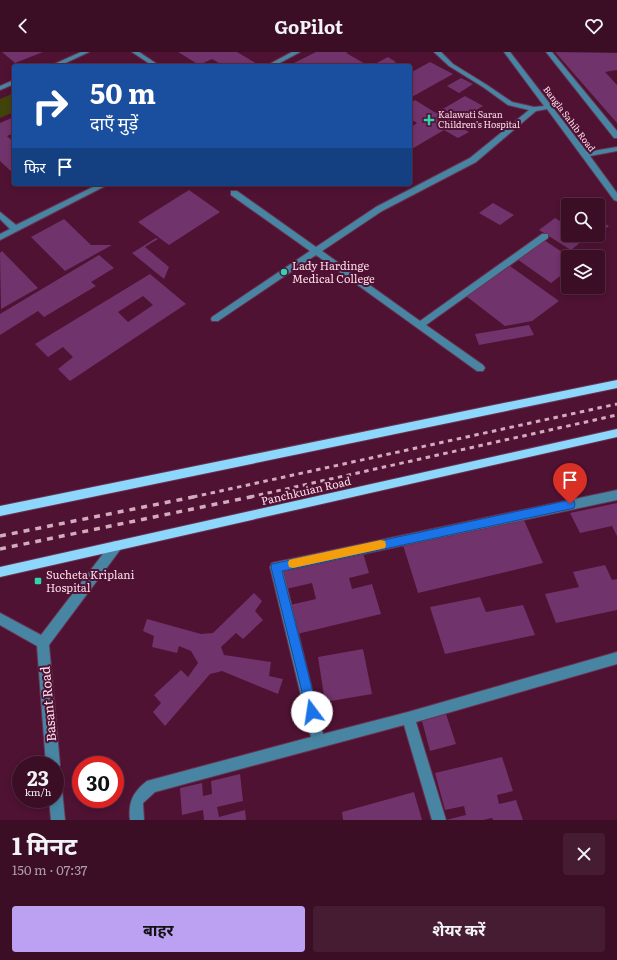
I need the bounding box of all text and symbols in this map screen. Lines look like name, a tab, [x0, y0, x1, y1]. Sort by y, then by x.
text: GoPilot	[274, 13, 343, 40]
icon: back	[12, 15, 34, 37]
icon: heart	[583, 15, 605, 37]
text: 50 m	[90, 71, 156, 113]
icon: right	[24, 80, 76, 132]
street label: Bangla Sahib Road	[540, 83, 600, 155]
place label: Kalawati Saran Children's Hospital	[438, 107, 520, 131]
text: दाएँ मुड़ें	[90, 109, 138, 136]
marker: Kalawati Saran Children's Hospital	[423, 114, 435, 126]
text: फिर	[24, 155, 46, 178]
icon: arrive	[54, 156, 76, 178]
map controls	[561, 198, 605, 294]
button: search	[561, 198, 605, 242]
button: layers	[561, 250, 605, 294]
place label: Lady Hardinge Medical College	[292, 257, 375, 286]
marker: Lady Hardinge Medical College	[279, 267, 289, 277]
pin	[553, 463, 587, 504]
icon: arrive	[559, 469, 581, 491]
street label: Panchkuian Road	[259, 472, 352, 508]
place label: Sucheta Kriplani Hospital	[46, 566, 135, 595]
marker: Sucheta Kriplani Hospital	[33, 576, 43, 586]
street label: Basant Road	[35, 665, 60, 743]
position arrow	[291, 691, 333, 733]
speed limit sign: 30	[72, 756, 124, 808]
text: 23	[27, 762, 49, 792]
text: km/h	[25, 784, 51, 799]
text: 1 मिनट	[12, 827, 77, 862]
button: close	[563, 833, 605, 875]
text: 150 m · 07:37	[12, 860, 87, 879]
button: बाहर	[12, 906, 305, 952]
button: शेयर करें	[313, 906, 605, 952]

